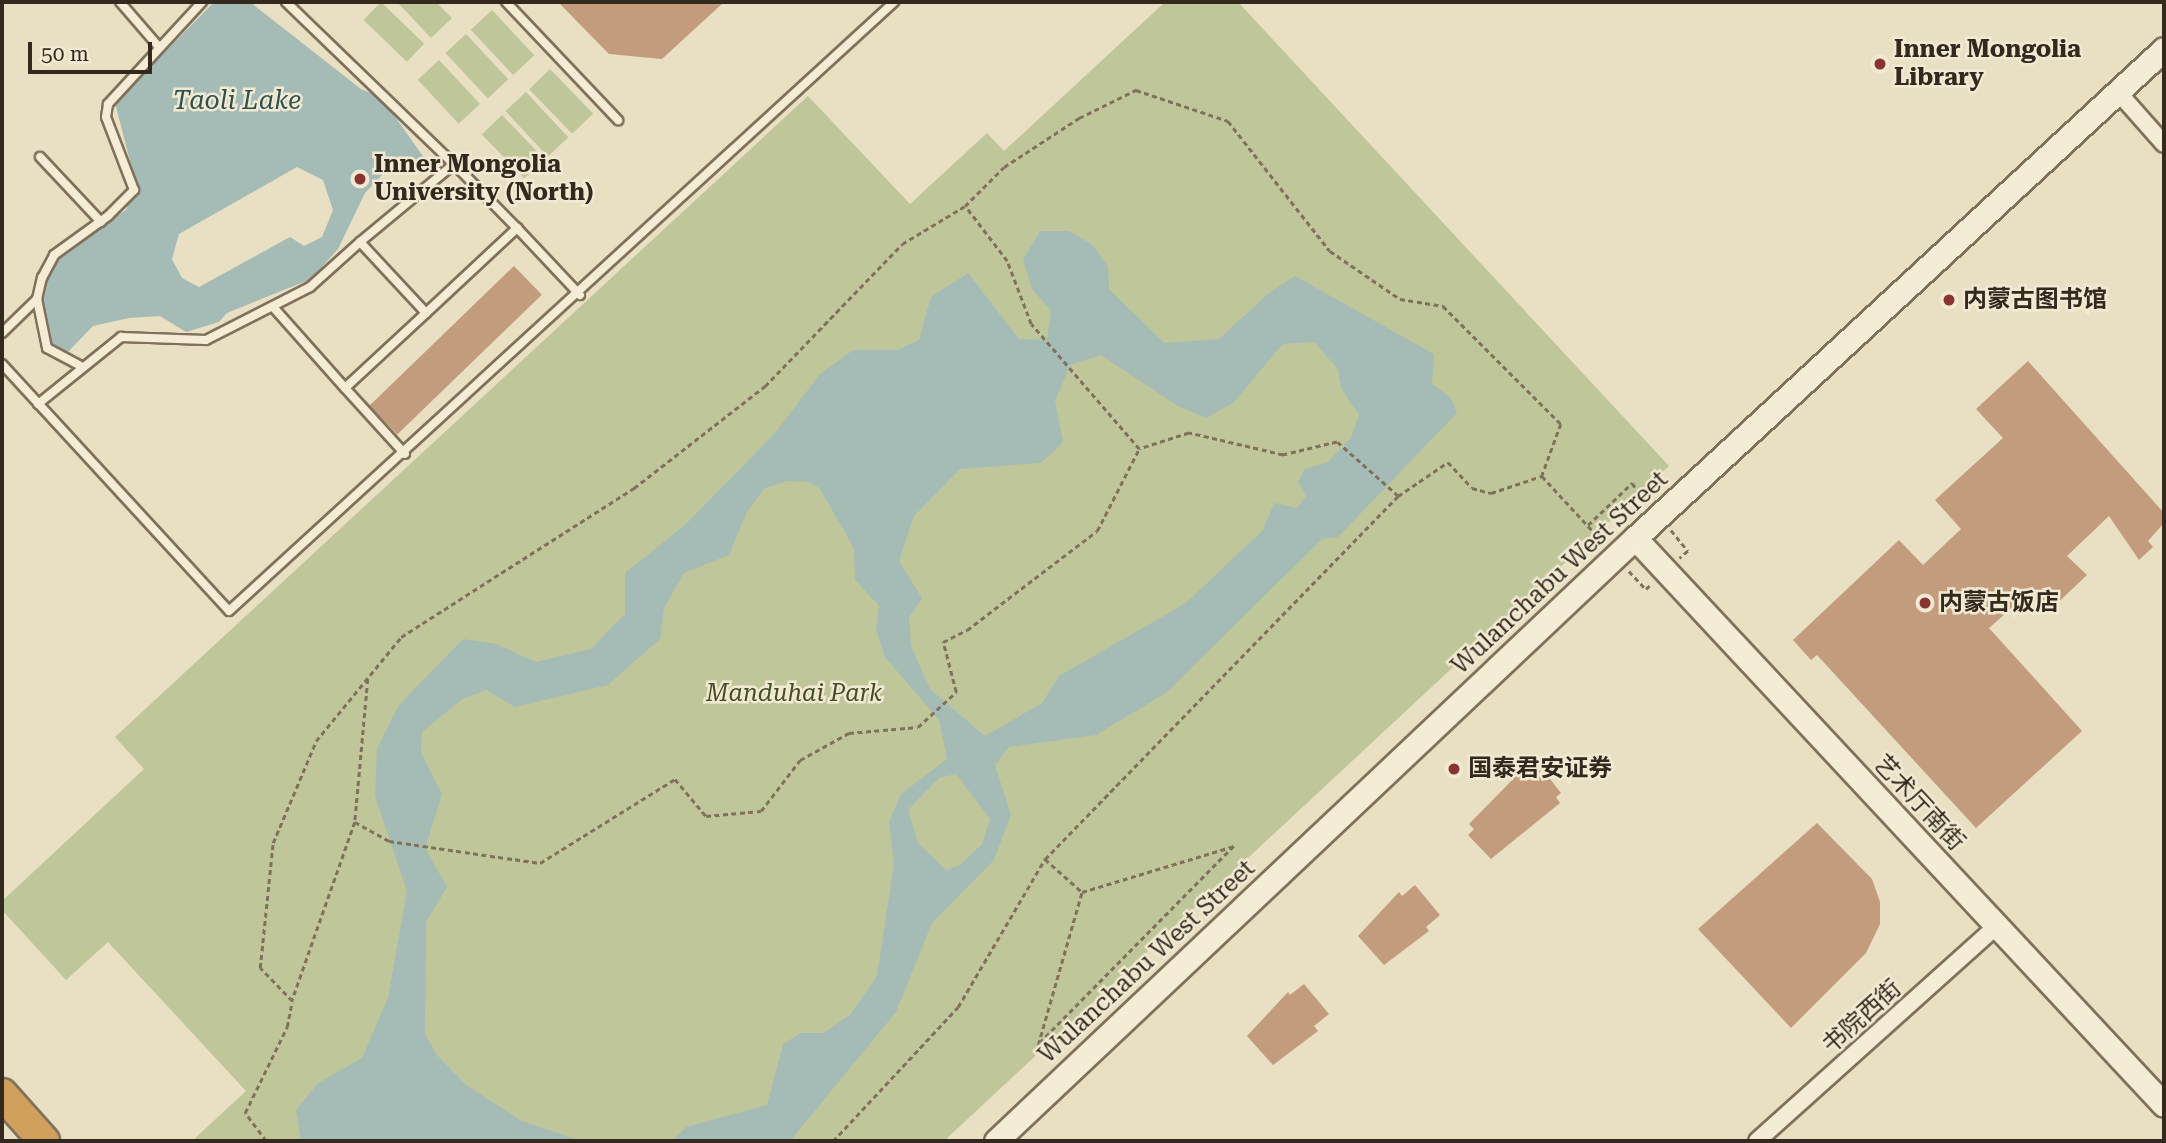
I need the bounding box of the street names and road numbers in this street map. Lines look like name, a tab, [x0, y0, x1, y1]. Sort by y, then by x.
street label: Wulanchabu West Street	[1446, 465, 1674, 681]
street label: 艺术厅南街	[1868, 749, 1970, 857]
street label: Wulanchabu West Street	[1033, 854, 1261, 1070]
street label: 书院西街	[1817, 974, 1907, 1060]

